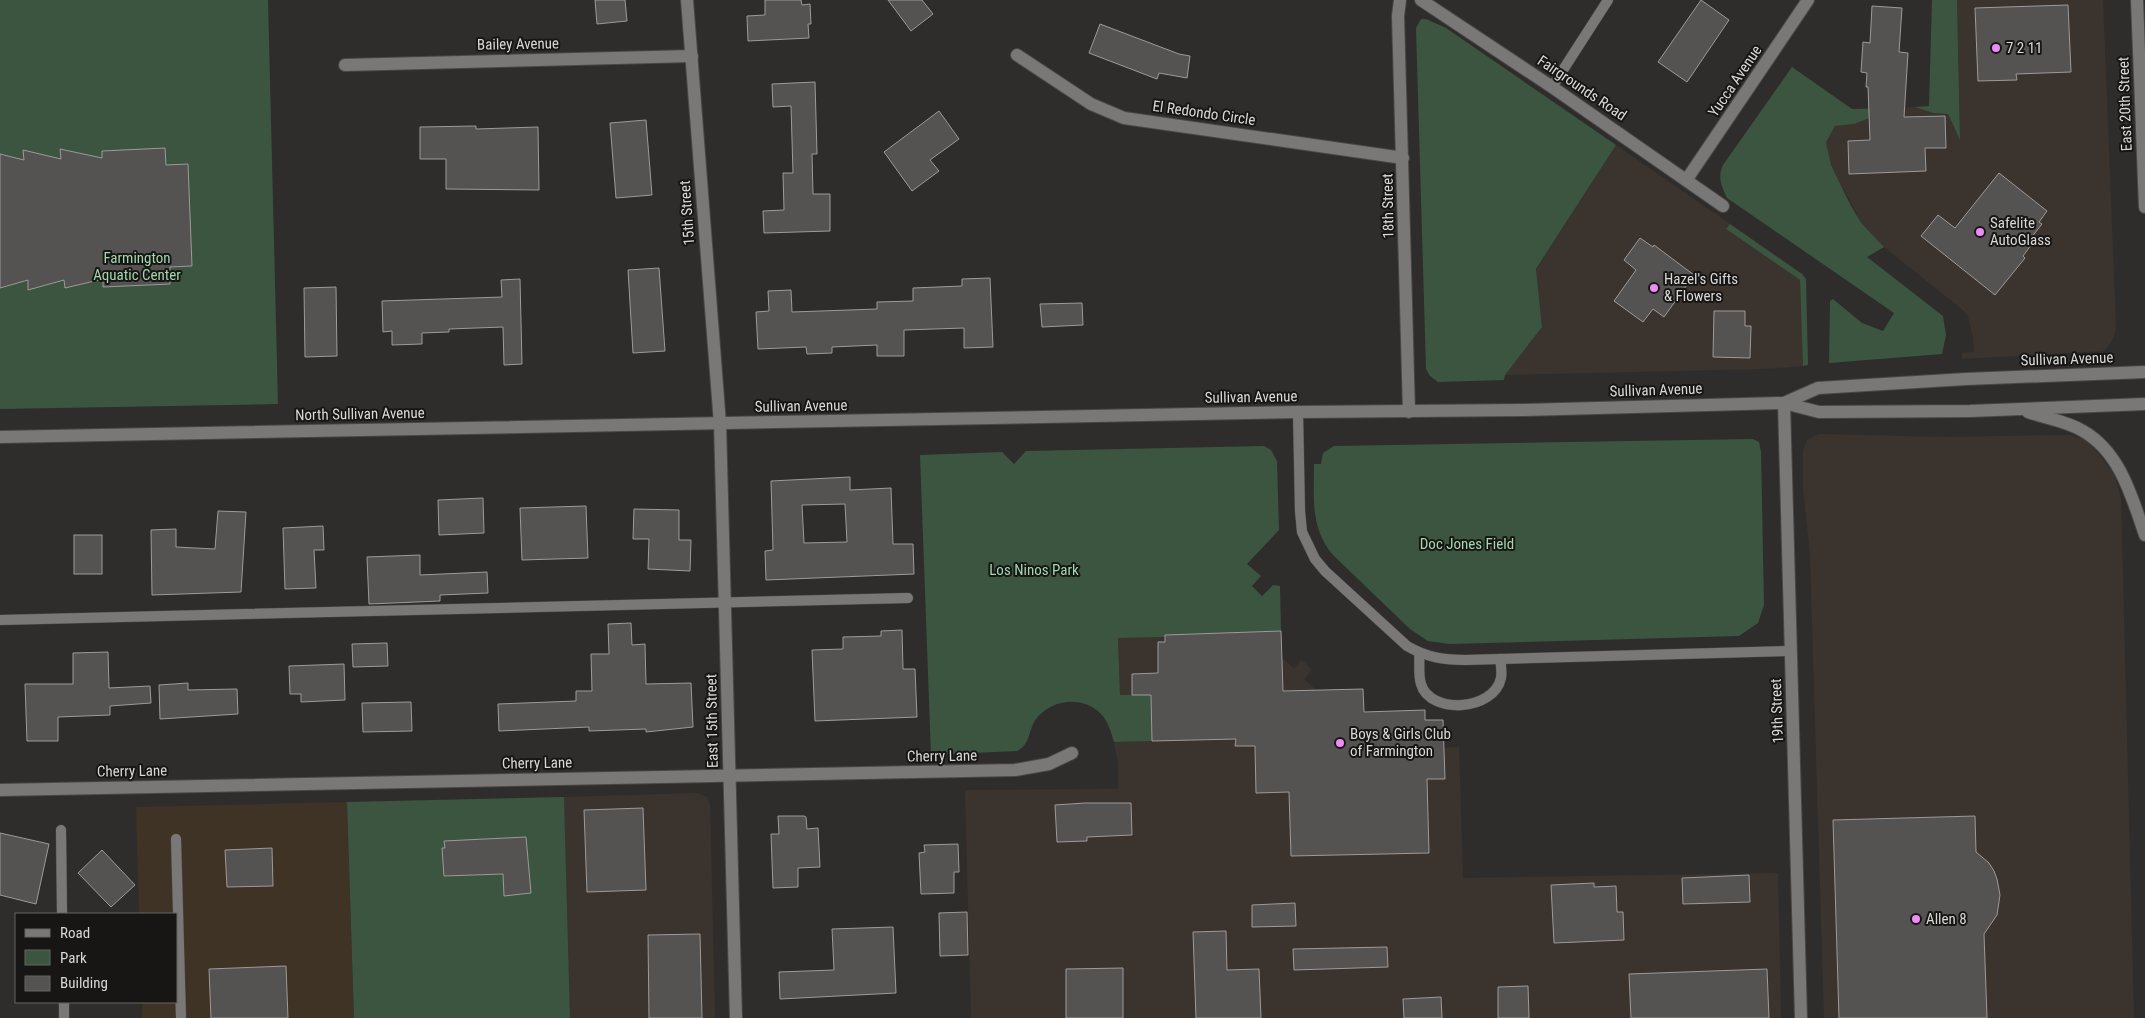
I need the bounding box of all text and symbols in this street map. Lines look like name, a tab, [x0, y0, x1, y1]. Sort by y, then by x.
street label: Bailey Avenue	[477, 34, 559, 54]
place label: 7 2 11	[2006, 39, 2043, 57]
street label: Yucca Avenue	[1704, 42, 1766, 120]
marker: 7 2 11	[1990, 42, 2002, 54]
street label: Fairgrounds Road	[1534, 52, 1630, 124]
street label: East 20th Street	[2114, 56, 2136, 152]
street label: El Redondo Circle	[1151, 97, 1257, 129]
street label: 18th Street	[1378, 173, 1398, 239]
street label: 15th Street	[676, 180, 698, 246]
place label: Safelite AutoGlass	[1990, 214, 2051, 249]
marker: Safelite AutoGlass	[1974, 226, 1986, 238]
park label: Farmington Aquatic Center	[93, 249, 181, 284]
place label: Hazel's Gifts & Flowers	[1664, 270, 1738, 305]
marker: Hazel's Gifts & Flowers	[1648, 282, 1660, 294]
street label: Sullivan Avenue	[2020, 348, 2114, 370]
street label: Sullivan Avenue	[1609, 379, 1703, 401]
street label: Sullivan Avenue	[1204, 387, 1298, 407]
street label: Sullivan Avenue	[754, 396, 848, 416]
street label: North Sullivan Avenue	[295, 404, 425, 424]
park label: Doc Jones Field	[1420, 535, 1514, 553]
park label: Los Ninos Park	[989, 561, 1079, 579]
street label: East 15th Street	[702, 674, 722, 768]
street label: 19th Street	[1767, 678, 1787, 744]
place label: Boys & Girls Club of Farmington	[1350, 725, 1451, 760]
marker: Boys & Girls Club of Farmington	[1334, 737, 1346, 749]
street label: Cherry Lane	[907, 746, 977, 766]
street label: Cherry Lane	[502, 753, 572, 773]
street label: Cherry Lane	[97, 761, 167, 781]
place label: Allen 8	[1926, 910, 1967, 928]
legend	[15, 913, 178, 1003]
marker: Allen 8	[1910, 913, 1922, 925]
text: Road	[60, 924, 90, 942]
text: Park	[60, 949, 87, 967]
text: Building	[60, 974, 108, 992]

